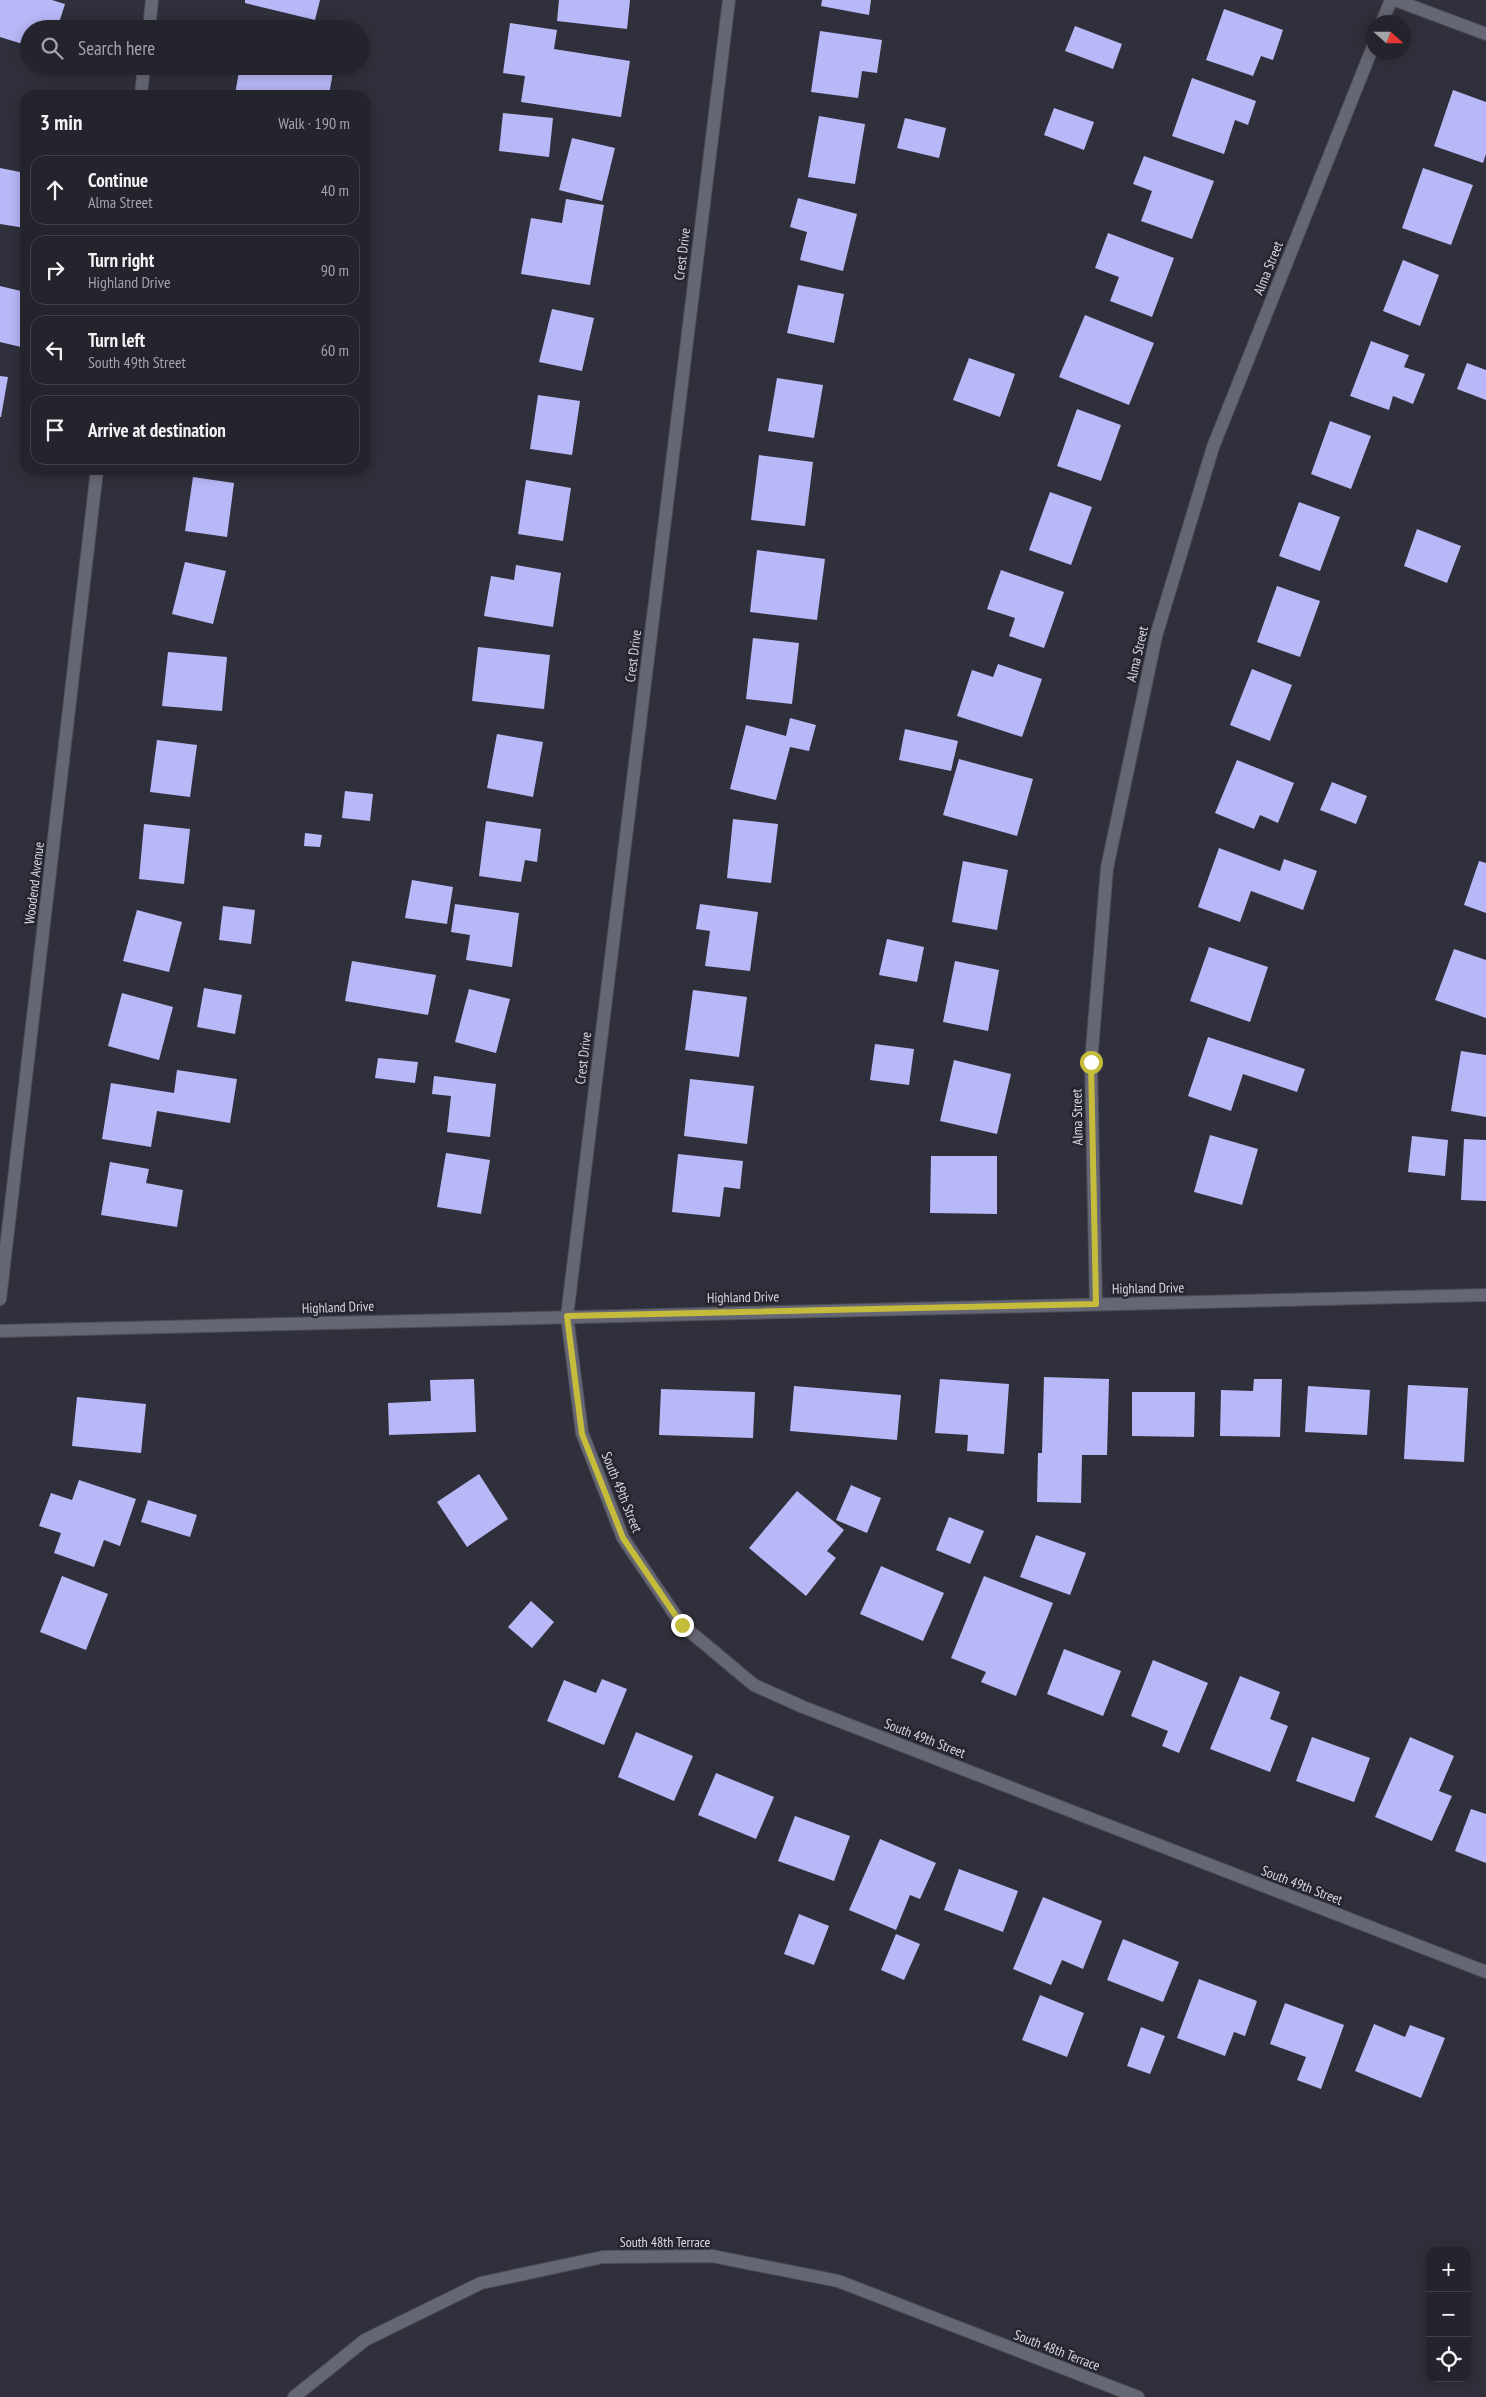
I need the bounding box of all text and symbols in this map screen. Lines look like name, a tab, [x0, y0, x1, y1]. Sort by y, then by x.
north arrow	[1366, 15, 1411, 60]
search box	[20, 20, 370, 75]
icon: search	[38, 34, 66, 62]
text: Search here	[78, 36, 155, 60]
text: 3 min	[40, 109, 82, 136]
text: Walk · 190 m	[278, 113, 350, 133]
text: Continue	[88, 168, 148, 192]
icon: ahead	[41, 176, 69, 204]
text: 40 m	[321, 180, 349, 200]
text: Alma Street	[88, 192, 153, 212]
street label: Crest Drive	[670, 226, 694, 281]
street label: Alma Street	[1249, 238, 1287, 298]
text: Turn right	[88, 248, 154, 272]
icon: right	[41, 256, 69, 284]
text: 90 m	[321, 260, 349, 280]
text: Highland Drive	[88, 272, 171, 292]
text: Turn left	[88, 328, 145, 352]
icon: left	[41, 336, 69, 364]
text: 60 m	[321, 340, 349, 360]
text: South 49th Street	[88, 352, 186, 372]
icon: arrive	[41, 416, 69, 444]
text: Arrive at destination	[88, 418, 226, 442]
street label: Alma Street	[1122, 624, 1152, 684]
street label: Crest Drive	[621, 628, 645, 683]
street label: Woodend Avenue	[20, 840, 48, 925]
street label: Crest Drive	[571, 1030, 595, 1085]
route start	[1080, 1051, 1103, 1074]
street label: Alma Street	[1068, 1088, 1086, 1145]
street label: Highland Drive	[1112, 1278, 1184, 1298]
street label: Highland Drive	[707, 1287, 779, 1307]
street label: Highland Drive	[302, 1297, 375, 1317]
street label: South 49th Street	[598, 1449, 646, 1535]
route end	[671, 1614, 694, 1637]
street label: South 49th Street	[882, 1714, 968, 1762]
street label: South 49th Street	[1259, 1861, 1345, 1909]
street label: South 48th Terrace	[620, 2233, 711, 2251]
map controls	[1426, 2247, 1471, 2382]
button: +	[1426, 2247, 1471, 2292]
button: −	[1426, 2292, 1471, 2337]
street label: South 48th Terrace	[1011, 2325, 1103, 2375]
button: locate	[1426, 2337, 1471, 2382]

